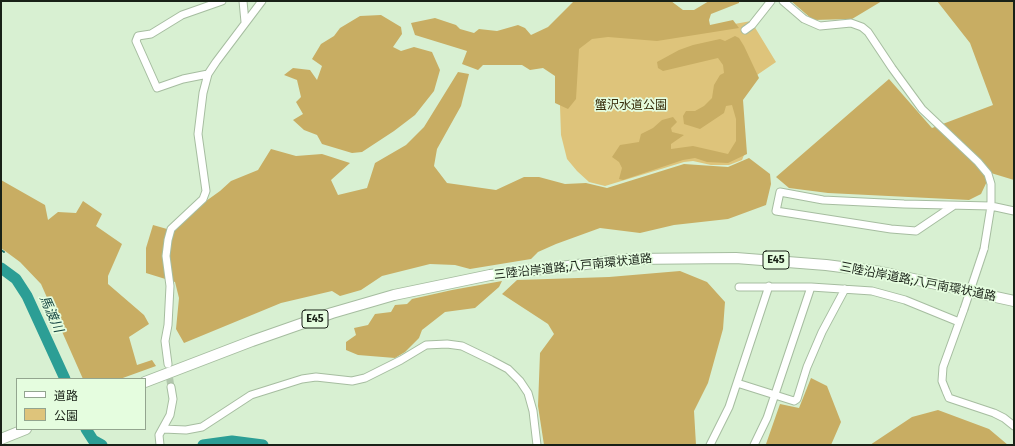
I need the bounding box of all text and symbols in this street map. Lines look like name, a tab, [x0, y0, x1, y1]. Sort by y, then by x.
park label: 蟹沢水道公園	[595, 99, 667, 113]
road number: E45	[763, 251, 789, 269]
street label: 三陸沿岸道路;八戸南環状道路	[493, 252, 653, 282]
street label: 三陸沿岸道路;八戸南環状道路	[839, 260, 997, 304]
water label: 馬渡川	[36, 293, 66, 335]
road number: E45	[302, 310, 328, 328]
legend	[16, 378, 146, 430]
text: 道路	[54, 389, 78, 403]
text: 公園	[54, 409, 78, 423]

